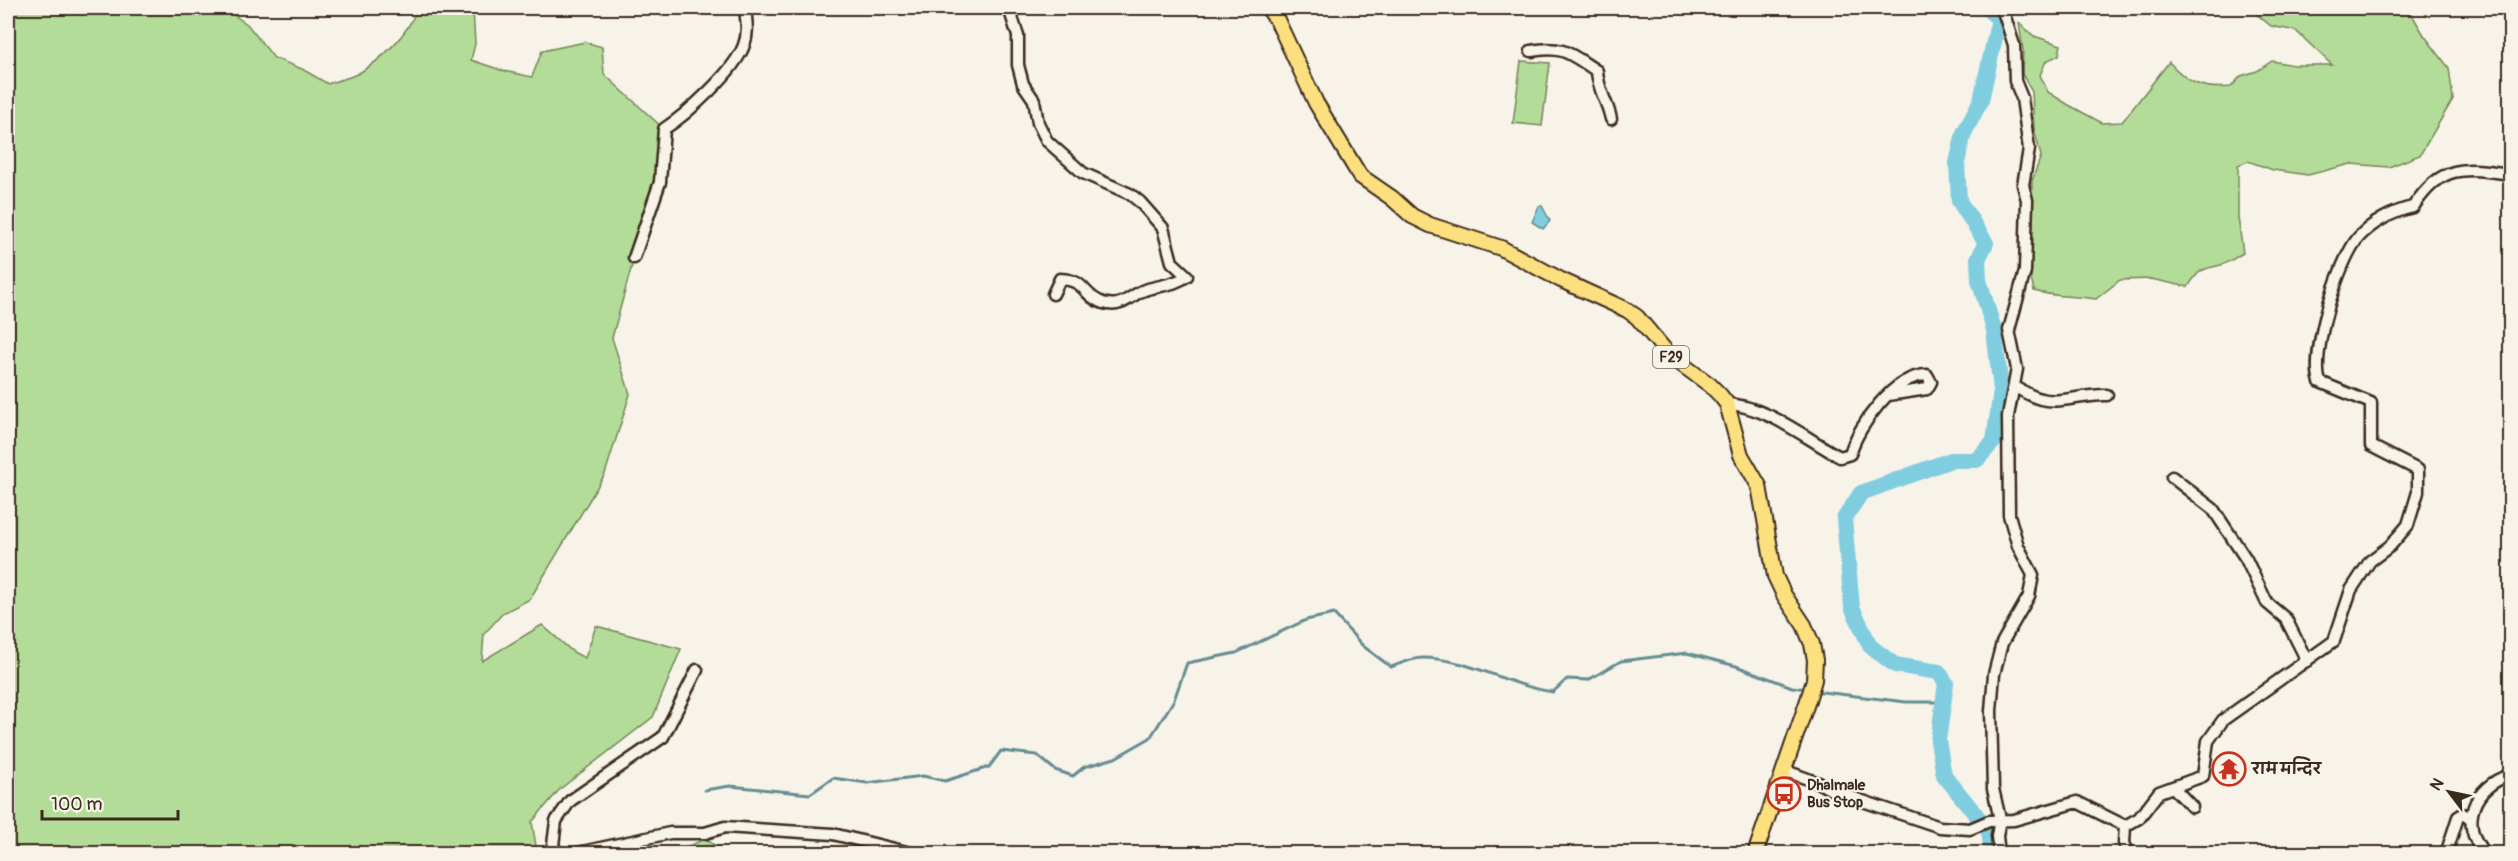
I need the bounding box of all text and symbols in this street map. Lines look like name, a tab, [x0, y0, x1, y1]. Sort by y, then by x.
road number: F29	[1653, 346, 1689, 368]
temple icon: राम मन्दिर	[2211, 751, 2247, 787]
place label: राम मन्दिर	[2250, 756, 2323, 779]
north arrow	[2419, 762, 2479, 822]
text: N	[2426, 775, 2449, 794]
bus stop icon: Dhalmale Bus Stop	[1766, 776, 1802, 812]
place label: Dhalmale Bus Stop	[1807, 776, 1866, 812]
scale bar	[42, 783, 178, 821]
text: 100 m	[51, 793, 103, 816]

